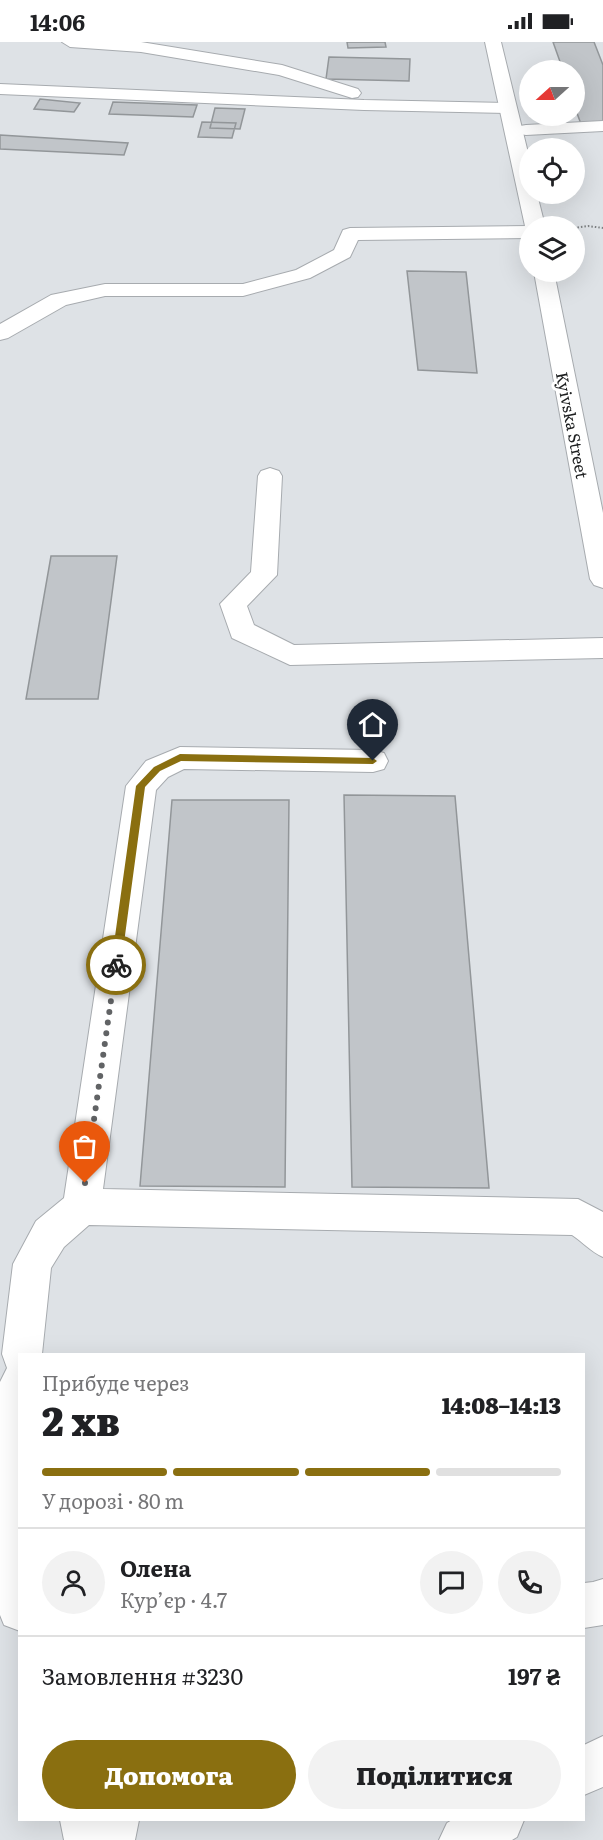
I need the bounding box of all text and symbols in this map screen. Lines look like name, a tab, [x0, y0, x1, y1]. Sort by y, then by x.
text: 14:06	[30, 5, 85, 38]
north arrow	[519, 60, 585, 126]
map controls	[519, 60, 585, 282]
button: locate	[519, 138, 585, 204]
button: layers	[519, 216, 585, 282]
street label: Kyivska Street	[551, 370, 595, 481]
pin	[347, 699, 398, 761]
icon: home	[356, 708, 389, 741]
courier	[86, 935, 146, 995]
icon: bike	[100, 949, 133, 982]
pin	[59, 1121, 110, 1183]
icon: bag	[68, 1130, 101, 1163]
text: Прибуде через	[42, 1367, 189, 1397]
text: 14:08–14:13	[442, 1388, 561, 1421]
text: 2 хв	[42, 1390, 120, 1448]
text: У дорозі · 80 m	[42, 1485, 184, 1515]
button: person	[42, 1551, 105, 1614]
text: Олена	[120, 1551, 191, 1584]
button: chat	[420, 1551, 483, 1614]
button: phone	[498, 1551, 561, 1614]
text: Кур’єр · 4.7	[120, 1584, 227, 1614]
text: Замовлення #3230	[42, 1659, 243, 1692]
text: 197 ₴	[508, 1659, 561, 1692]
button: Допомога	[42, 1740, 296, 1809]
button: Поділитися	[308, 1740, 561, 1809]

